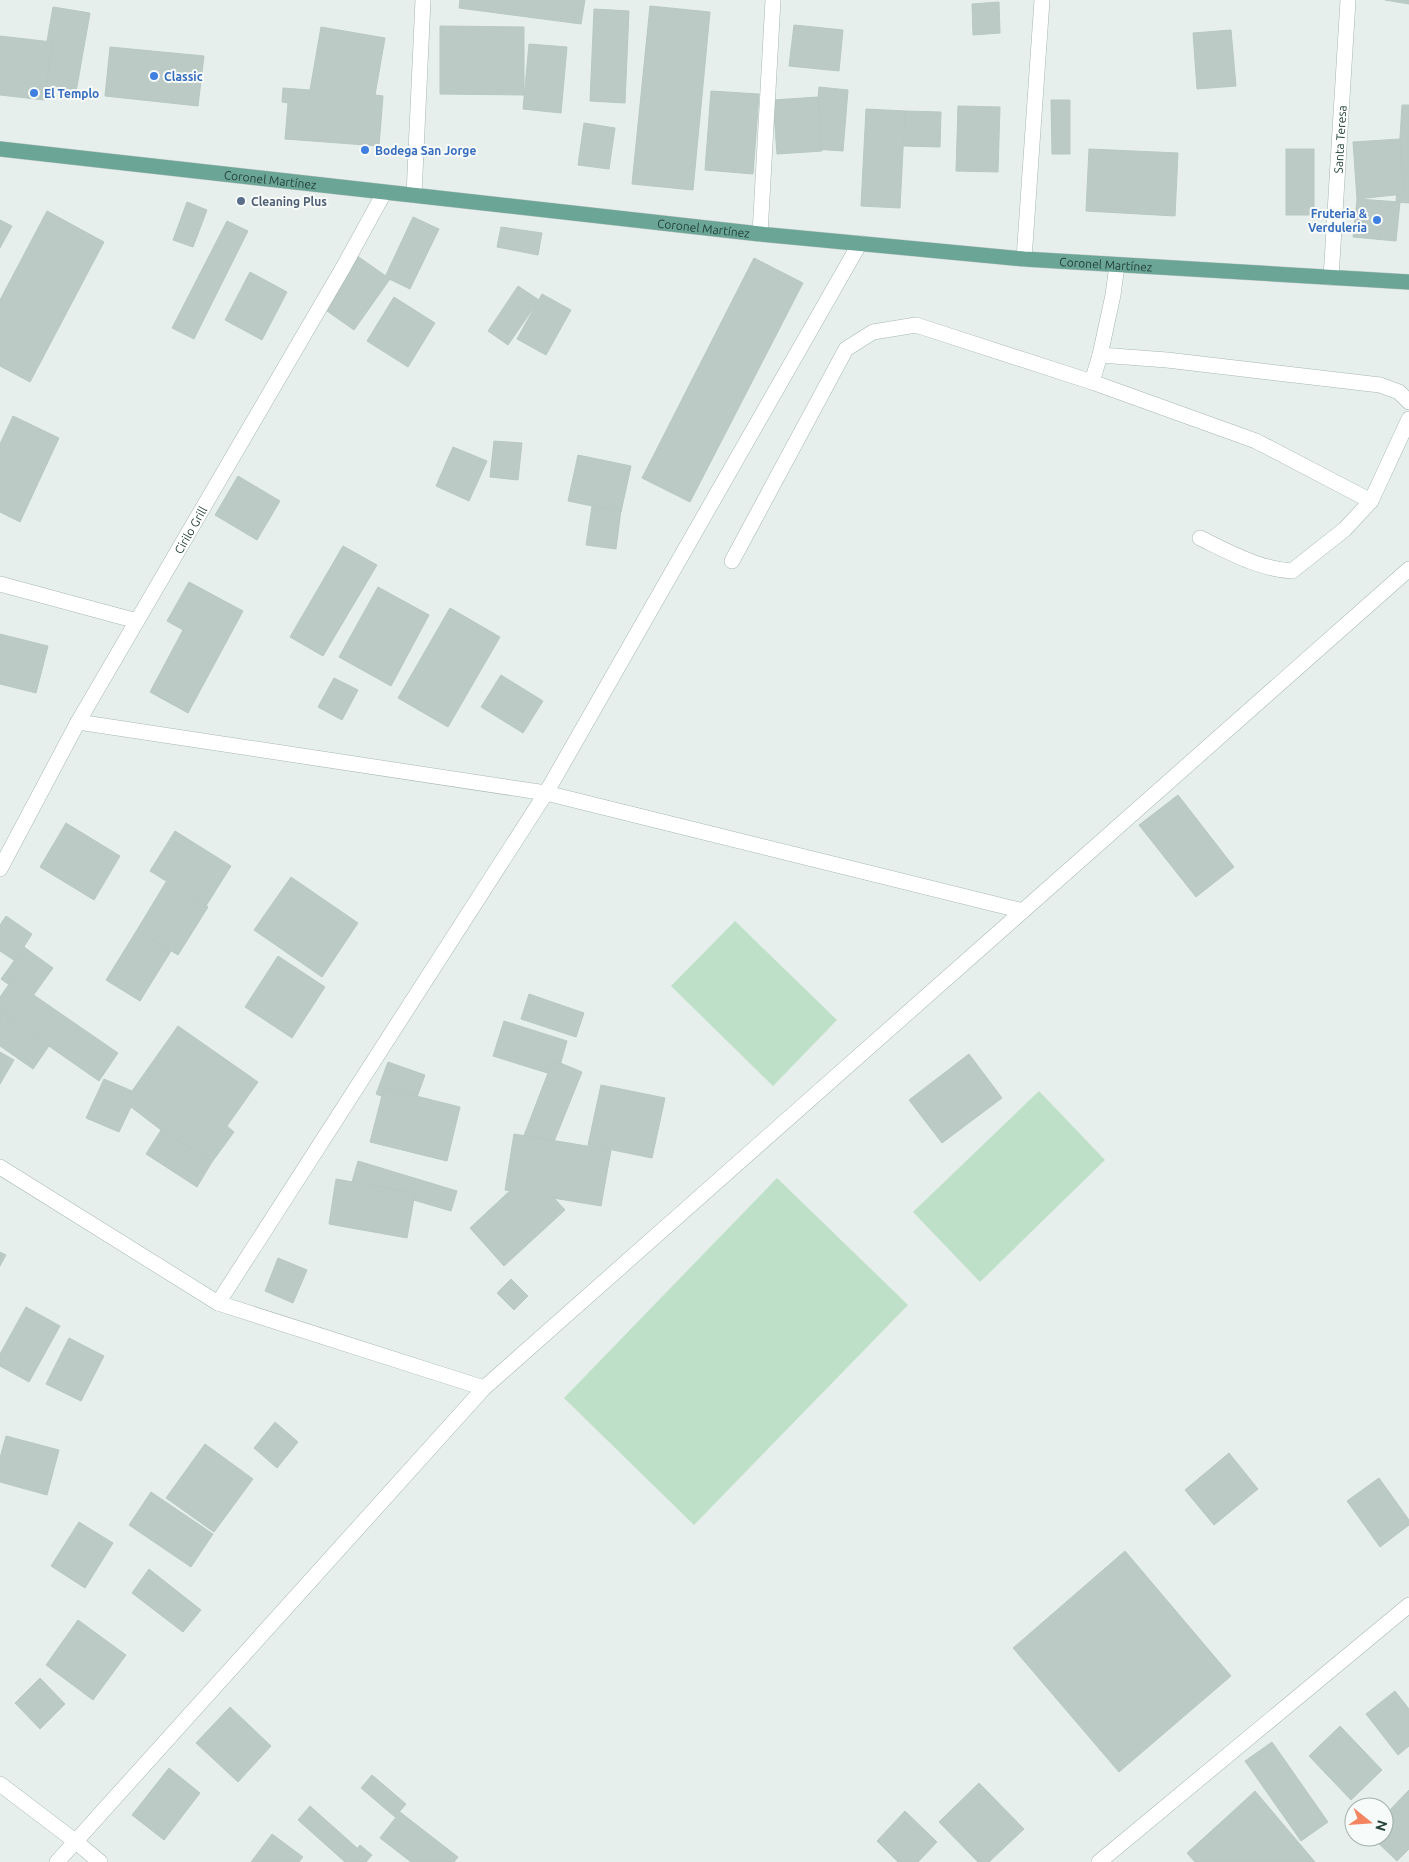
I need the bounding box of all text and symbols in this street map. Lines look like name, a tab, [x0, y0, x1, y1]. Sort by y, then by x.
marker: Classic	[148, 70, 160, 82]
place label: Classic	[164, 70, 203, 83]
marker: El Templo	[28, 87, 40, 99]
place label: El Templo	[44, 87, 99, 100]
street label: Santa Teresa	[1331, 105, 1348, 174]
marker: Bodega San Jorge	[359, 144, 371, 156]
place label: Bodega San Jorge	[375, 144, 476, 157]
street label: Coronel Martínez	[223, 168, 318, 191]
marker: Cleaning Plus	[235, 195, 247, 207]
place label: Cleaning Plus	[251, 195, 327, 208]
place label: Fruteria & Verduleria	[1308, 207, 1368, 234]
marker: Fruteria & Verduleria	[1371, 214, 1383, 226]
street label: Coronel Martínez	[657, 216, 751, 239]
street label: Coronel Martínez	[1059, 255, 1153, 273]
street label: Cirilo Grill	[171, 504, 209, 556]
north arrow	[1344, 1797, 1394, 1847]
text: N	[1372, 1818, 1391, 1833]

